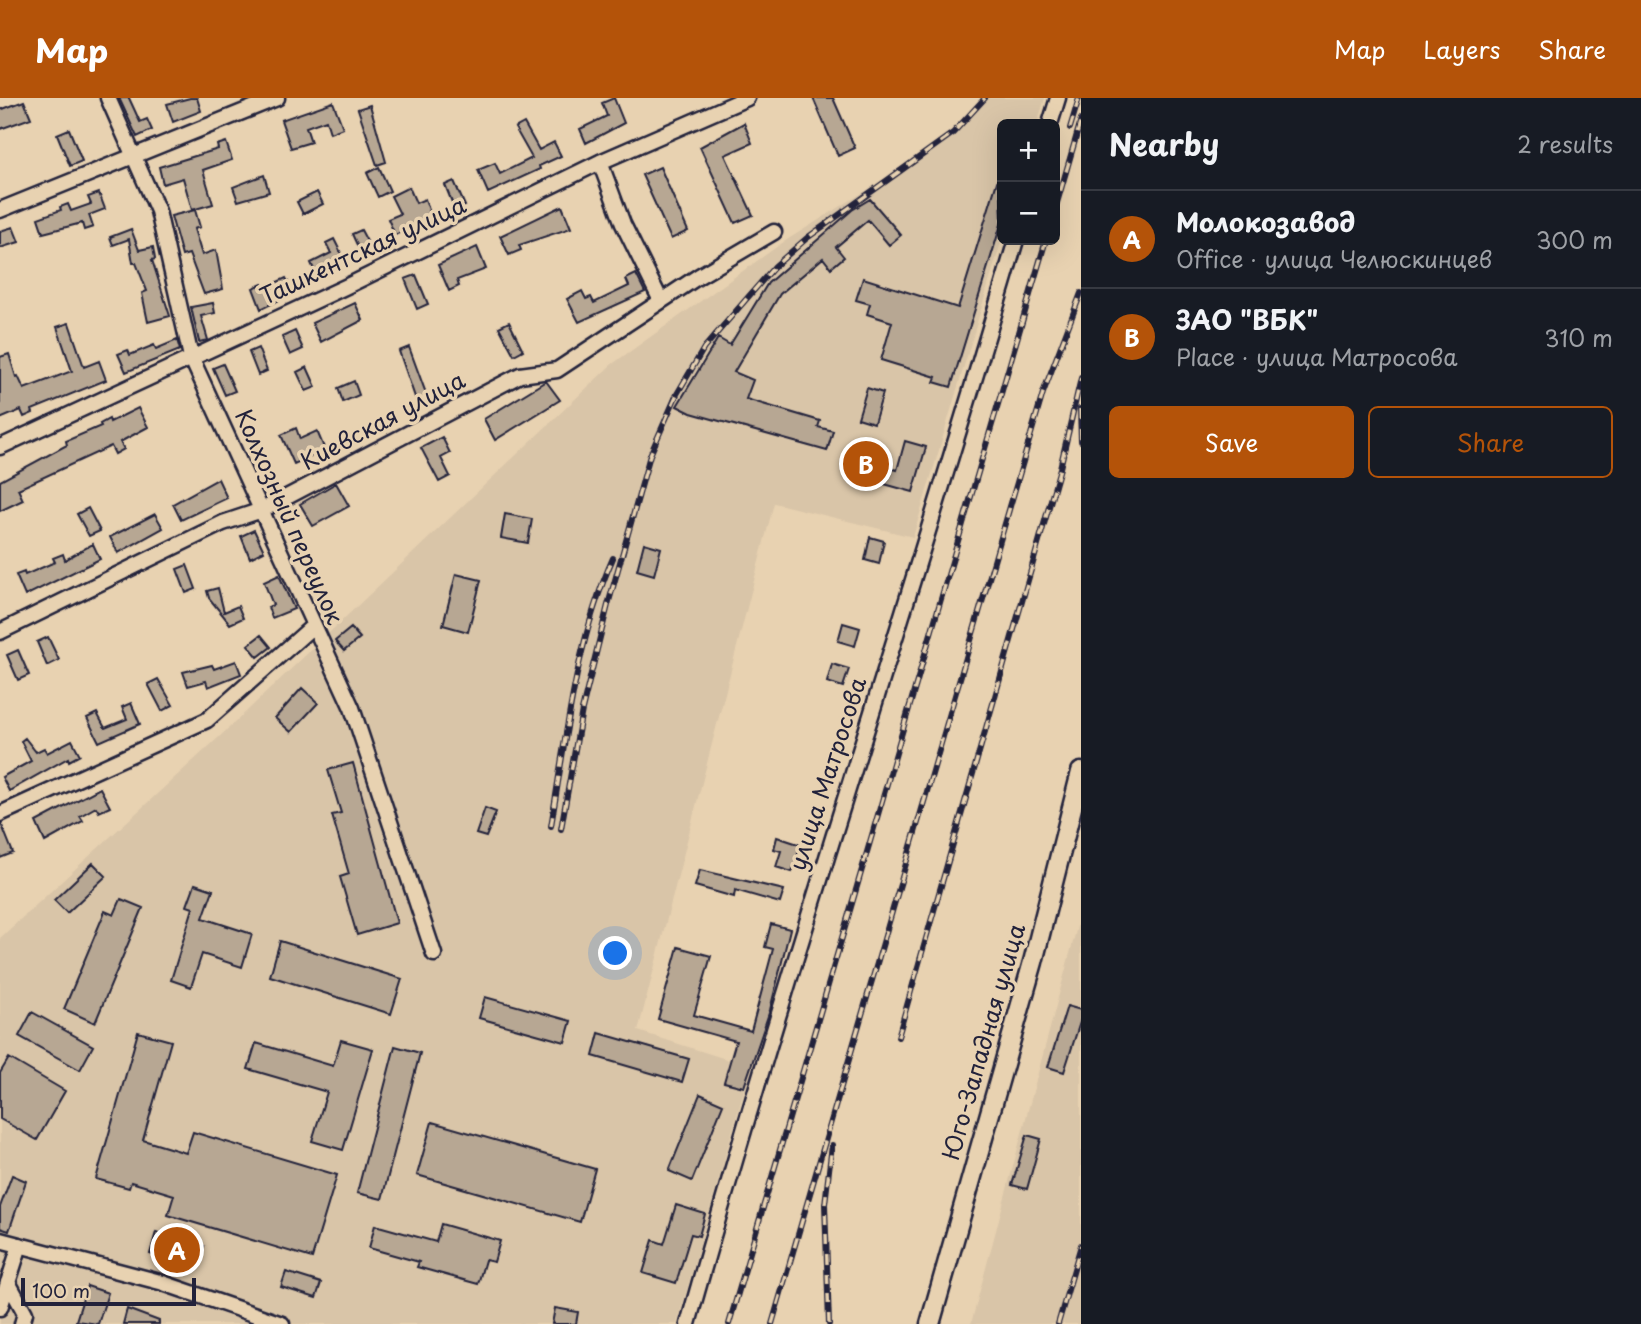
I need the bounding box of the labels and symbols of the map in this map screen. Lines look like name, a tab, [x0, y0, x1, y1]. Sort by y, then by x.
street label: Ташкентская улица	[253, 186, 472, 313]
street label: Киевская улица	[294, 361, 471, 478]
street label: Колхозный переулок	[227, 403, 354, 630]
pin: B	[843, 438, 889, 490]
street label: улица Матросова	[779, 672, 875, 875]
street label: Юго-Западная улица	[932, 919, 1033, 1164]
your location	[598, 936, 632, 970]
pin: A	[154, 1224, 200, 1276]
scale bar	[21, 1275, 196, 1307]

